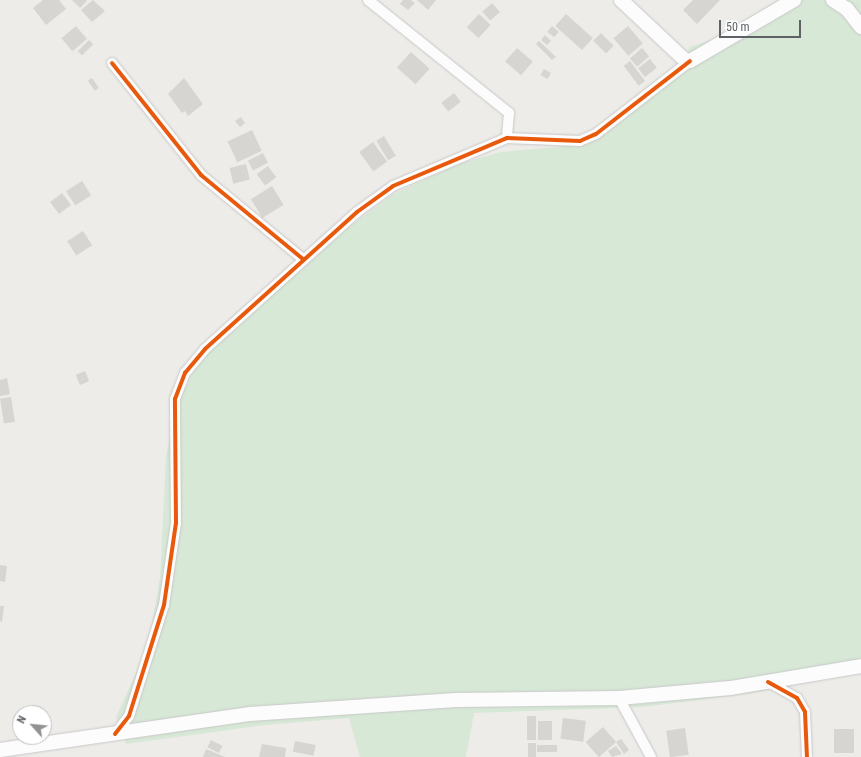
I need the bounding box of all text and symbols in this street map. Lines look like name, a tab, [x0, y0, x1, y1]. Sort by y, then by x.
scale bar	[721, 12, 803, 38]
text: 50 m	[726, 20, 750, 34]
north arrow	[12, 705, 52, 745]
text: N	[14, 714, 29, 726]

